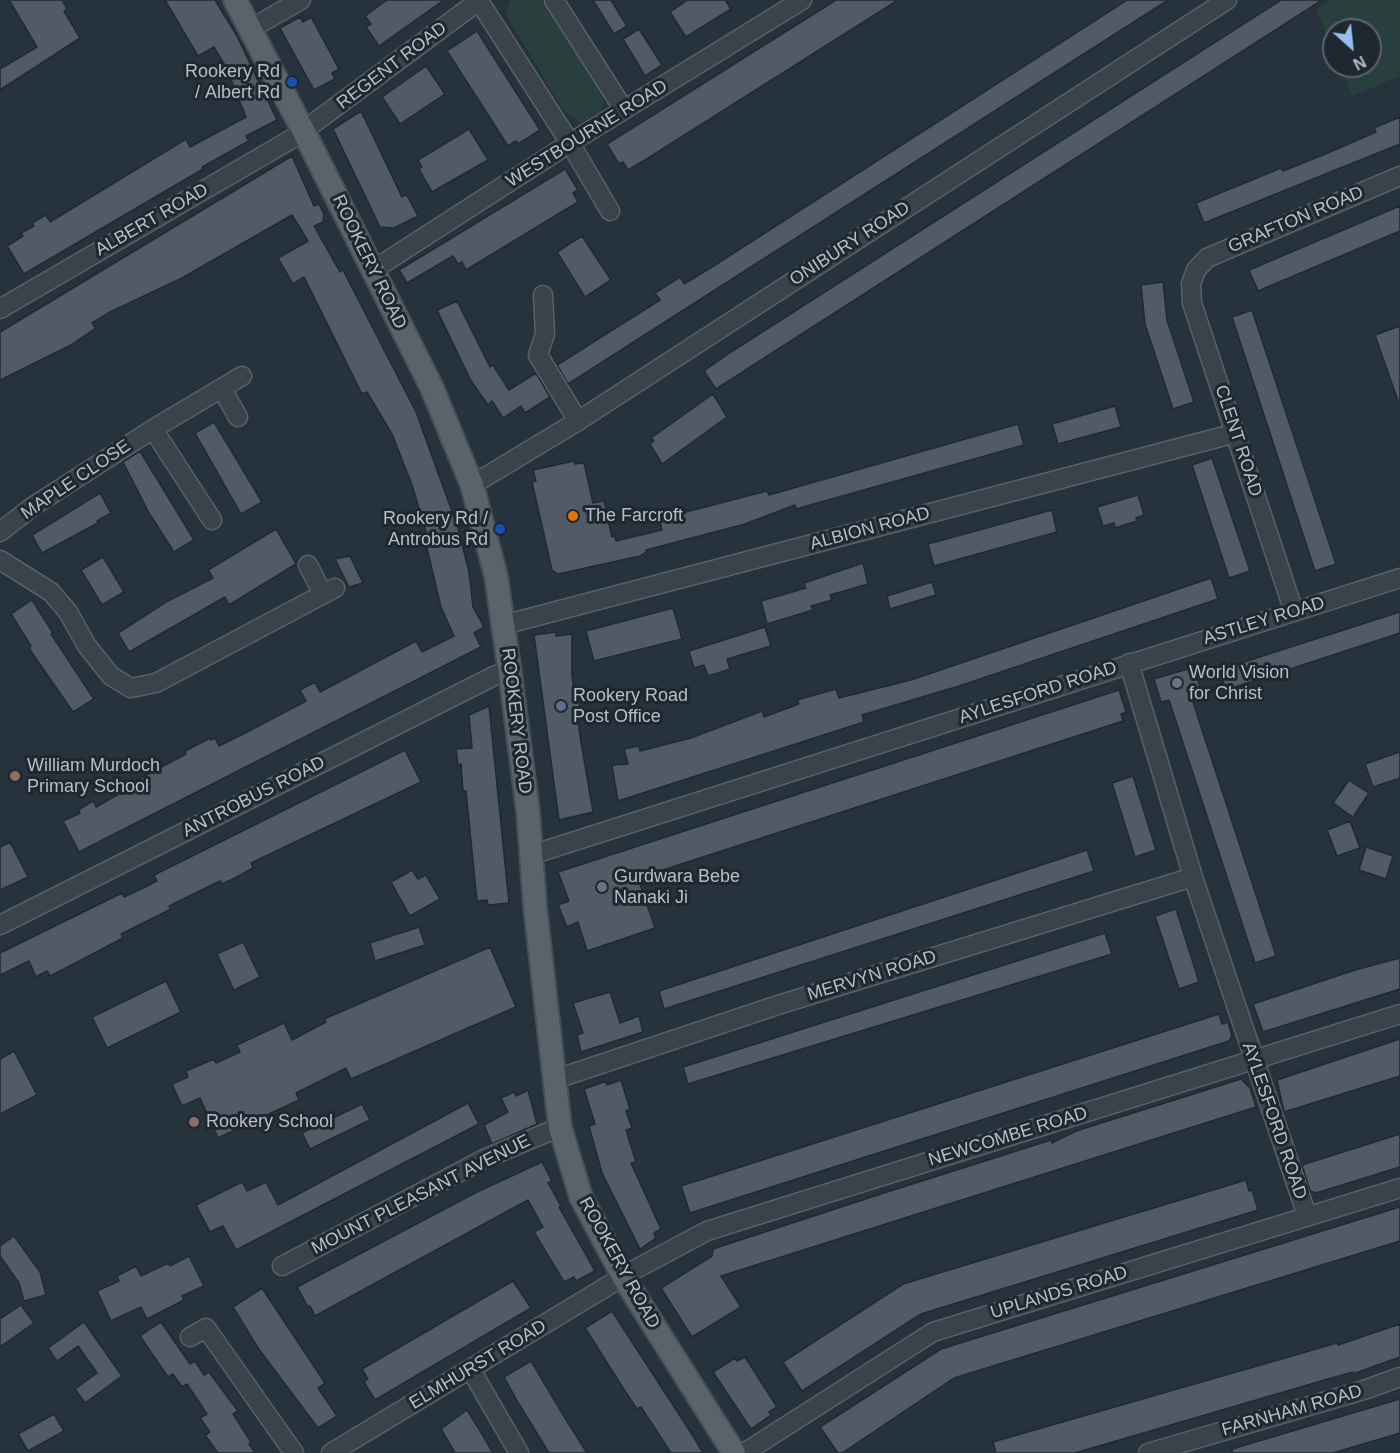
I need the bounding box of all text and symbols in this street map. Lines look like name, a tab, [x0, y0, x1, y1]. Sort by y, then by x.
street label: REGENT ROAD	[333, 18, 451, 114]
north arrow	[1322, 18, 1382, 78]
text: N	[1350, 53, 1369, 73]
place label: Rookery Rd / Albert Rd	[185, 61, 280, 104]
marker: Rookery Rd / Albert Rd	[285, 75, 299, 89]
street label: WESTBOURNE ROAD	[502, 76, 672, 192]
street label: ALBERT ROAD	[92, 179, 212, 261]
street label: GRAFTON ROAD	[1225, 182, 1367, 258]
street label: ROOKERY ROAD	[327, 191, 411, 333]
street label: ONIBURY ROAD	[786, 197, 914, 291]
street label: CLENT ROAD	[1210, 382, 1266, 500]
street label: MAPLE CLOSE	[17, 436, 135, 524]
street label: ALBION ROAD	[808, 503, 932, 555]
place label: The Farcroft	[585, 505, 683, 527]
place label: Rookery Rd / Antrobus Rd	[383, 508, 488, 550]
marker: The Farcroft	[566, 509, 580, 523]
marker: Rookery Rd / Antrobus Rd	[493, 522, 507, 536]
street label: ASTLEY ROAD	[1201, 592, 1327, 650]
street label: ROOKERY ROAD	[496, 647, 536, 795]
street label: AYLESFORD ROAD	[956, 657, 1120, 729]
place label: World Vision for Christ	[1189, 662, 1289, 704]
marker: World Vision for Christ	[1170, 676, 1184, 690]
place label: Rookery Road Post Office	[573, 685, 688, 728]
marker: Rookery Road Post Office	[554, 699, 568, 713]
street label: ANTROBUS ROAD	[179, 752, 329, 842]
place label: William Murdoch Primary School	[27, 755, 160, 798]
marker: William Murdoch Primary School	[8, 769, 22, 783]
place label: Gurdwara Bebe Nanaki Ji	[614, 866, 740, 908]
marker: Gurdwara Bebe Nanaki Ji	[595, 880, 609, 894]
street label: MERVYN ROAD	[805, 946, 939, 1006]
street label: AYLESFORD ROAD	[1237, 1040, 1311, 1202]
street label: NEWCOMBE ROAD	[926, 1103, 1090, 1171]
place label: Rookery School	[206, 1111, 333, 1133]
marker: Rookery School	[187, 1115, 201, 1129]
street label: MOUNT PLEASANT AVENUE	[308, 1130, 534, 1260]
street label: ROOKERY ROAD	[574, 1194, 664, 1332]
street label: UPLANDS ROAD	[988, 1262, 1130, 1324]
street label: ELMHURST ROAD	[406, 1316, 550, 1414]
street label: FARNHAM ROAD	[1219, 1381, 1365, 1441]

